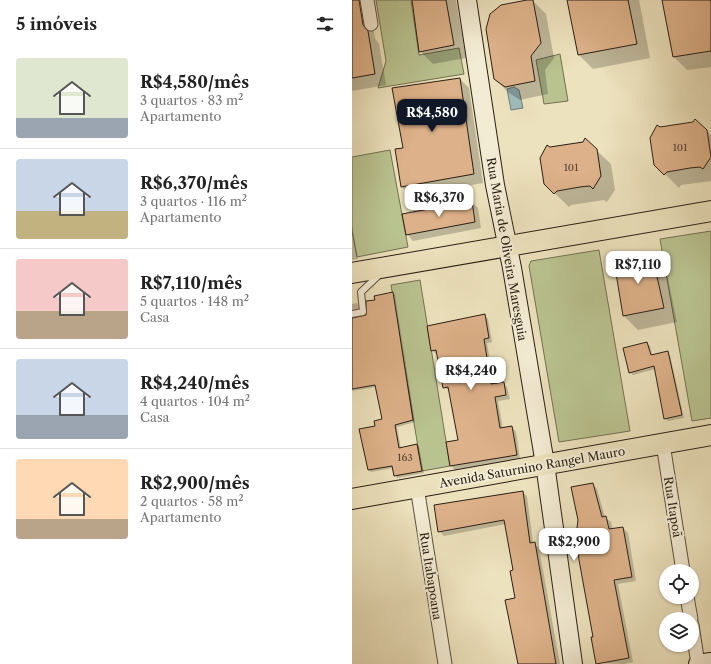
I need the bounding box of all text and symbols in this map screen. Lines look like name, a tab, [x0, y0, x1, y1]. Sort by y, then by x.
icon: filters	[314, 13, 336, 35]
text: 5 imóveis	[16, 14, 97, 34]
text: R$4,580/mês	[140, 72, 249, 92]
icon: home	[48, 74, 96, 122]
text: 3 quartos · 83 m²	[140, 92, 243, 108]
pin: R$4,580	[395, 99, 469, 133]
text: R$4,580	[406, 104, 458, 120]
text: Apartamento	[140, 108, 222, 124]
house number: 101	[673, 141, 688, 154]
street label: Rua Maria de Oliveira Maresguia	[483, 156, 531, 343]
house number: 101	[564, 161, 579, 174]
text: R$6,370/mês	[140, 173, 248, 193]
icon: home	[48, 175, 96, 223]
pin: R$6,370	[402, 184, 476, 218]
text: R$6,370	[413, 189, 465, 205]
text: 3 quartos · 116 m²	[140, 193, 247, 209]
text: Apartamento	[140, 209, 222, 225]
pin: R$7,110	[601, 251, 675, 285]
text: R$7,110	[615, 256, 661, 272]
text: R$7,110/mês	[140, 273, 242, 293]
icon: home	[48, 275, 96, 323]
text: 5 quartos · 148 m²	[140, 293, 249, 309]
text: Casa	[140, 309, 169, 325]
pin: R$4,240	[434, 357, 508, 391]
text: R$4,240	[445, 362, 497, 378]
text: R$4,240/mês	[140, 373, 249, 393]
icon: home	[48, 375, 96, 423]
text: 4 quartos · 104 m²	[140, 393, 250, 409]
text: Casa	[140, 409, 169, 425]
street label: Avenida Saturnino Rangel Mauro	[437, 443, 626, 491]
house number: 163	[397, 451, 413, 464]
text: R$2,900/mês	[140, 473, 250, 493]
icon: home	[48, 475, 96, 523]
street label: Rua Itapoã	[661, 475, 685, 539]
text: 2 quartos · 58 m²	[140, 493, 244, 509]
text: Apartamento	[140, 509, 222, 525]
pin: R$2,900	[537, 528, 611, 562]
street label: Rua Itabapoana	[417, 531, 445, 622]
text: R$2,900	[548, 533, 600, 549]
map controls	[659, 564, 699, 652]
button: locate	[659, 564, 699, 604]
button: layers	[659, 612, 699, 652]

